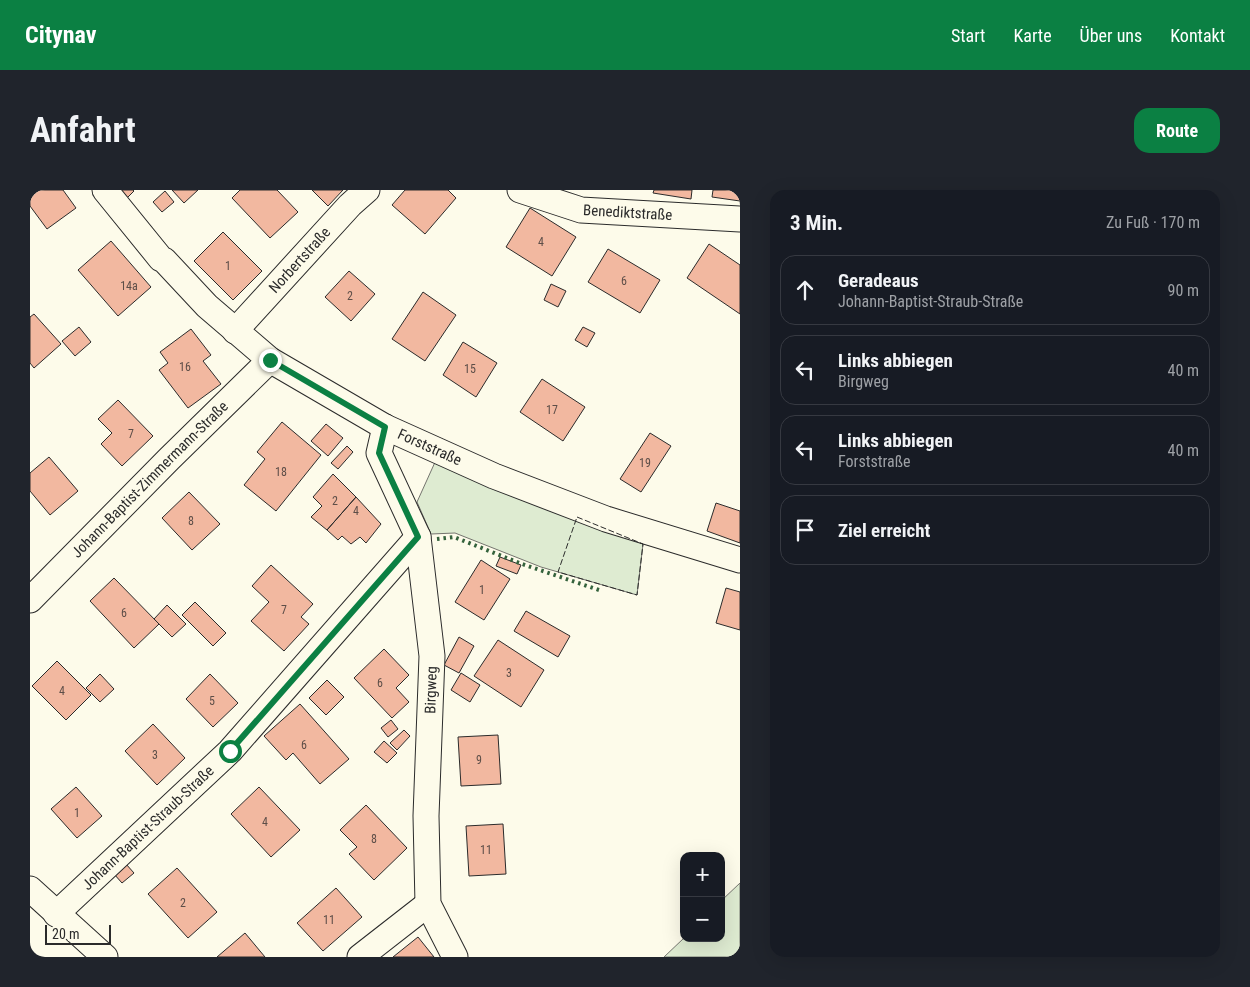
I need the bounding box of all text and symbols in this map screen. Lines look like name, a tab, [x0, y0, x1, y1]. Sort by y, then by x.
text: Citynav	[25, 21, 96, 49]
text: Start	[951, 25, 985, 46]
text: Karte	[1013, 25, 1052, 46]
text: Über uns	[1080, 25, 1142, 46]
text: Kontakt	[1170, 25, 1225, 46]
button: Route	[1134, 108, 1220, 153]
text: Anfahrt	[30, 110, 136, 151]
street label: Benediktstraße	[583, 201, 673, 224]
text: 3 Min.	[790, 211, 843, 235]
text: Zu Fuß · 170 m	[1106, 213, 1200, 232]
street label: Norbertstraße	[265, 223, 334, 297]
house number: 4	[538, 235, 544, 249]
house number: 1	[225, 259, 231, 273]
text: Geradeaus	[838, 269, 919, 292]
house number: 6	[621, 274, 627, 288]
icon: ahead	[791, 276, 819, 304]
house number: 14a	[120, 279, 138, 293]
text: 90 m	[1167, 281, 1199, 300]
house number: 2	[347, 289, 353, 303]
text: Johann-Baptist-Straub-Straße	[838, 292, 1023, 311]
route end	[259, 349, 282, 372]
text: Links abbiegen	[838, 349, 953, 372]
icon: left	[791, 356, 819, 384]
house number: 16	[179, 360, 191, 374]
text: 40 m	[1167, 361, 1199, 380]
house number: 15	[464, 362, 476, 376]
text: Birgweg	[838, 372, 889, 391]
street label: Johann-Baptist-Zimmermann-Straße	[68, 397, 232, 561]
house number: 17	[546, 403, 558, 417]
street label: Forststraße	[395, 425, 464, 469]
house number: 7	[128, 427, 134, 441]
text: Links abbiegen	[838, 429, 953, 452]
icon: left	[791, 436, 819, 464]
text: 40 m	[1167, 441, 1199, 460]
text: Forststraße	[838, 452, 911, 471]
house number: 19	[639, 456, 651, 470]
house number: 18	[275, 465, 287, 479]
house number: 2	[332, 494, 338, 508]
house number: 4	[353, 504, 359, 518]
house number: 8	[188, 514, 194, 528]
icon: arrive	[791, 516, 819, 544]
text: Ziel erreicht	[838, 519, 930, 542]
house number: 1	[479, 583, 485, 597]
house number: 7	[281, 603, 287, 617]
house number: 6	[121, 606, 127, 620]
street label: Birgweg	[421, 666, 441, 714]
house number: 3	[506, 666, 512, 680]
house number: 6	[377, 676, 383, 690]
house number: 4	[59, 684, 65, 698]
house number: 5	[209, 694, 215, 708]
house number: 6	[301, 738, 307, 752]
route start	[219, 740, 242, 763]
house number: 3	[152, 748, 158, 762]
house number: 9	[476, 753, 482, 767]
street label: Johann-Baptist-Straub-Straße	[78, 762, 218, 894]
house number: 1	[74, 806, 80, 820]
house number: 4	[262, 815, 268, 829]
house number: 8	[371, 832, 377, 846]
house number: 11	[480, 843, 492, 857]
map controls	[680, 852, 725, 942]
button: +	[680, 852, 725, 897]
house number: 2	[180, 896, 186, 910]
button: −	[680, 897, 725, 942]
house number: 11	[323, 913, 335, 927]
scale bar	[45, 922, 111, 945]
text: 20 m	[52, 926, 80, 942]

